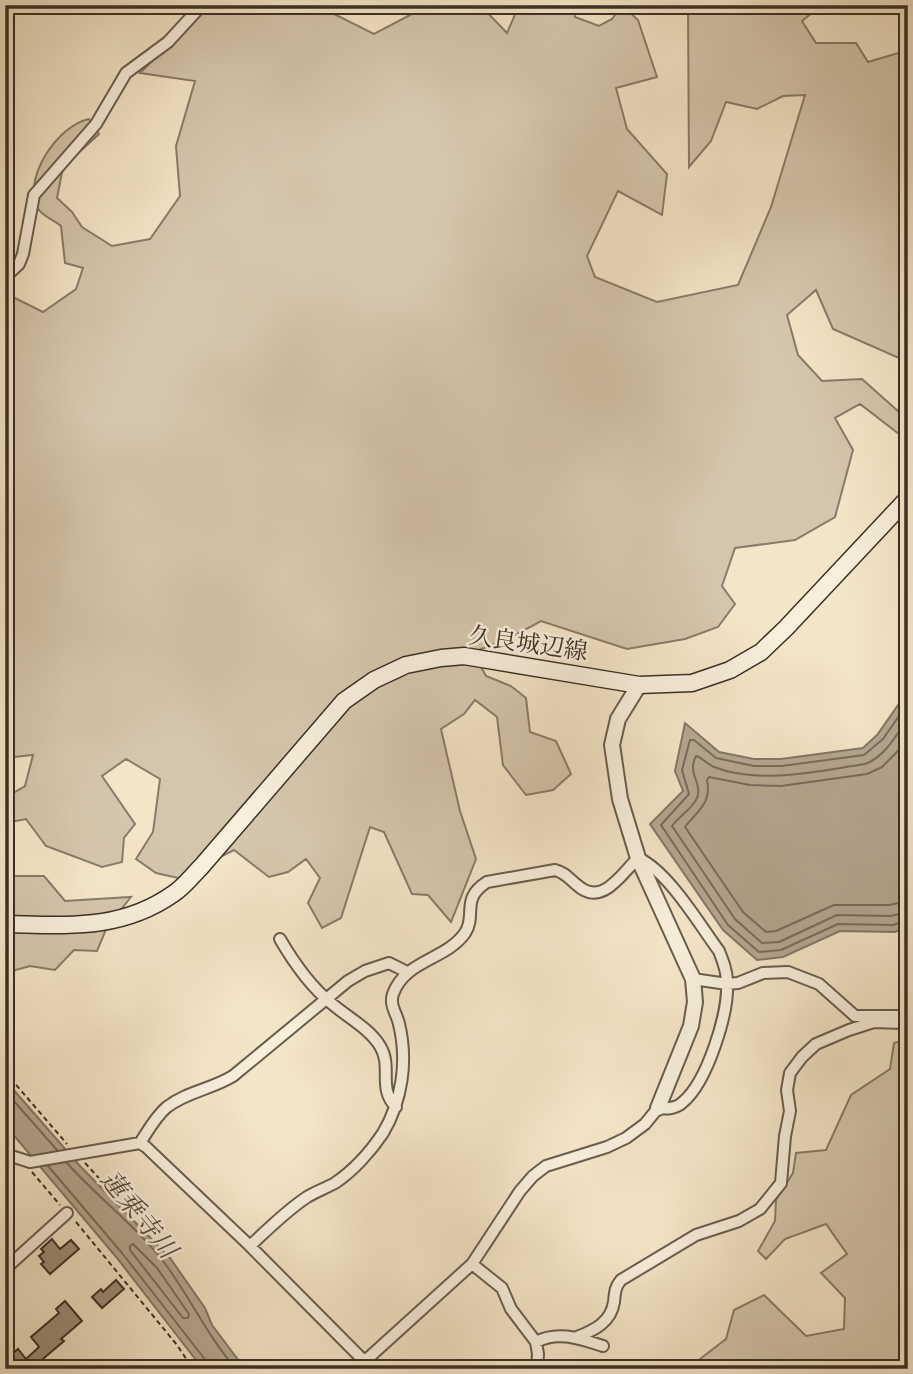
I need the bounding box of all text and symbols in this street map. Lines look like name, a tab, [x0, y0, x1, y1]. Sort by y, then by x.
street label: 久良城辺線	[466, 621, 590, 669]
water label: 蓮乗寺川	[92, 1164, 185, 1268]

